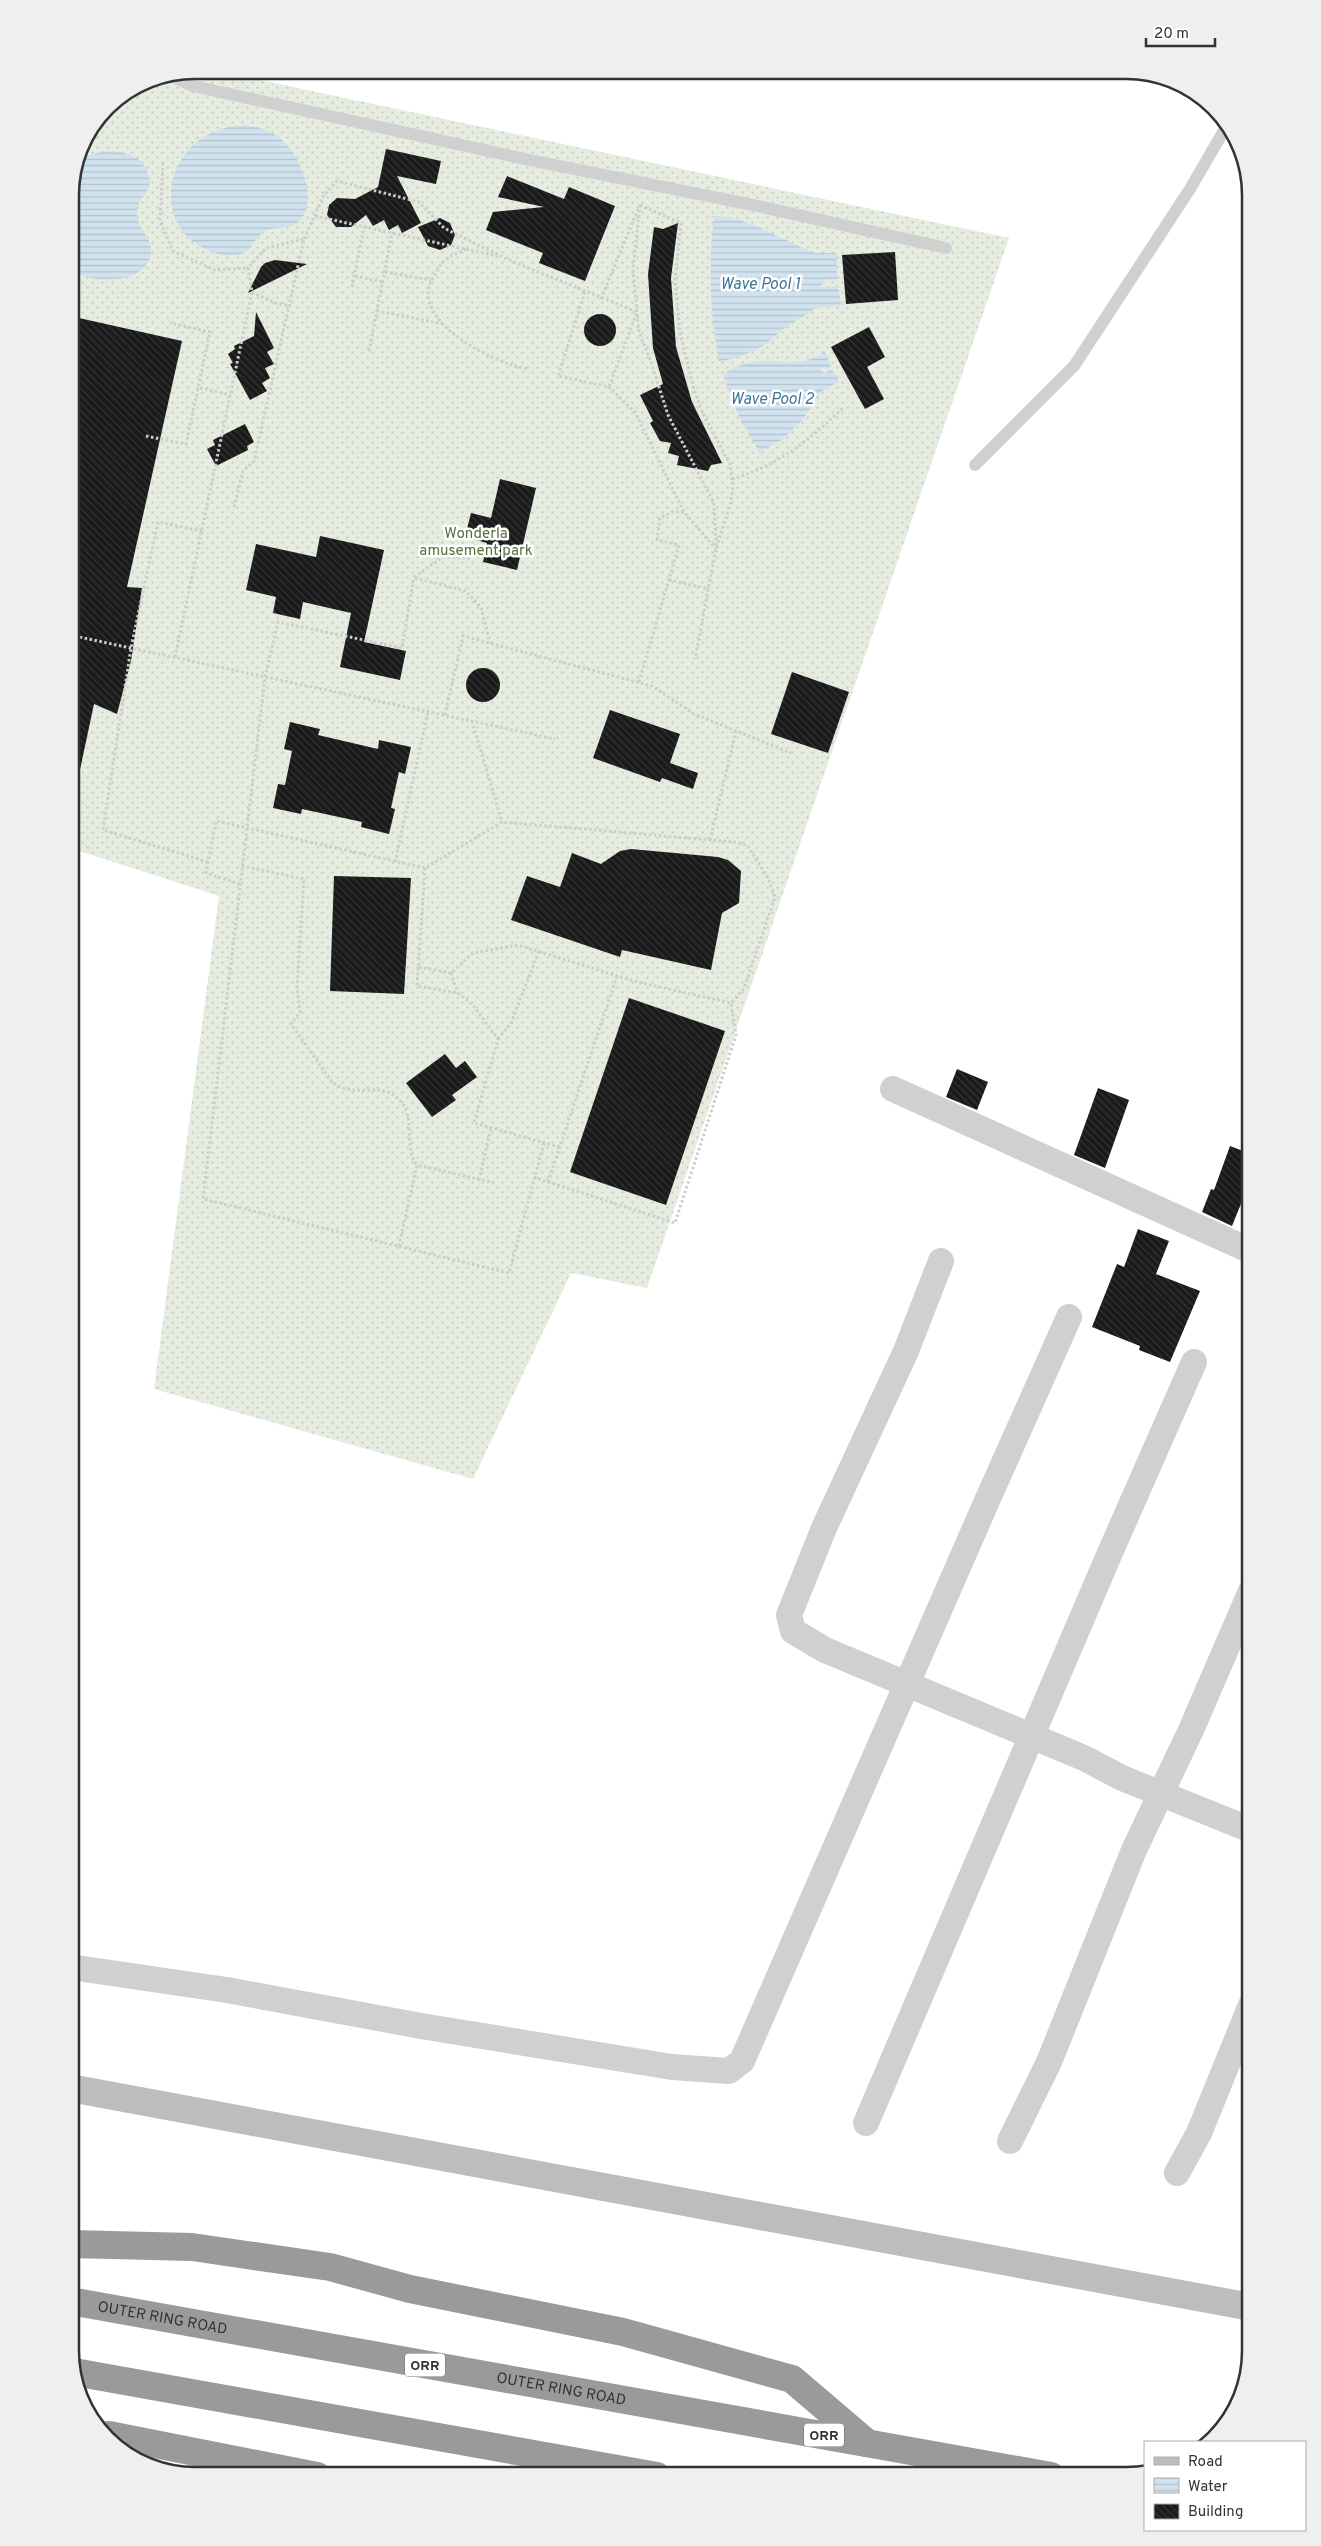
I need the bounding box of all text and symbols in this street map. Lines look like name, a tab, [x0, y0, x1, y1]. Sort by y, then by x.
scale bar	[1146, 15, 1215, 47]
text: 20 m	[1154, 25, 1189, 44]
water label: Wave Pool 1	[720, 275, 800, 295]
water label: Wave Pool 2	[730, 390, 814, 410]
park label: Wonderla amusement park	[419, 525, 533, 561]
street label: OUTER RING ROAD	[96, 2298, 229, 2340]
road number: ORR	[405, 2354, 445, 2376]
street label: OUTER RING ROAD	[495, 2369, 627, 2411]
road number: ORR	[804, 2424, 844, 2446]
legend	[1144, 2441, 1306, 2531]
text: Road	[1188, 2453, 1223, 2472]
text: Water	[1188, 2478, 1228, 2497]
text: Building	[1188, 2503, 1243, 2522]

